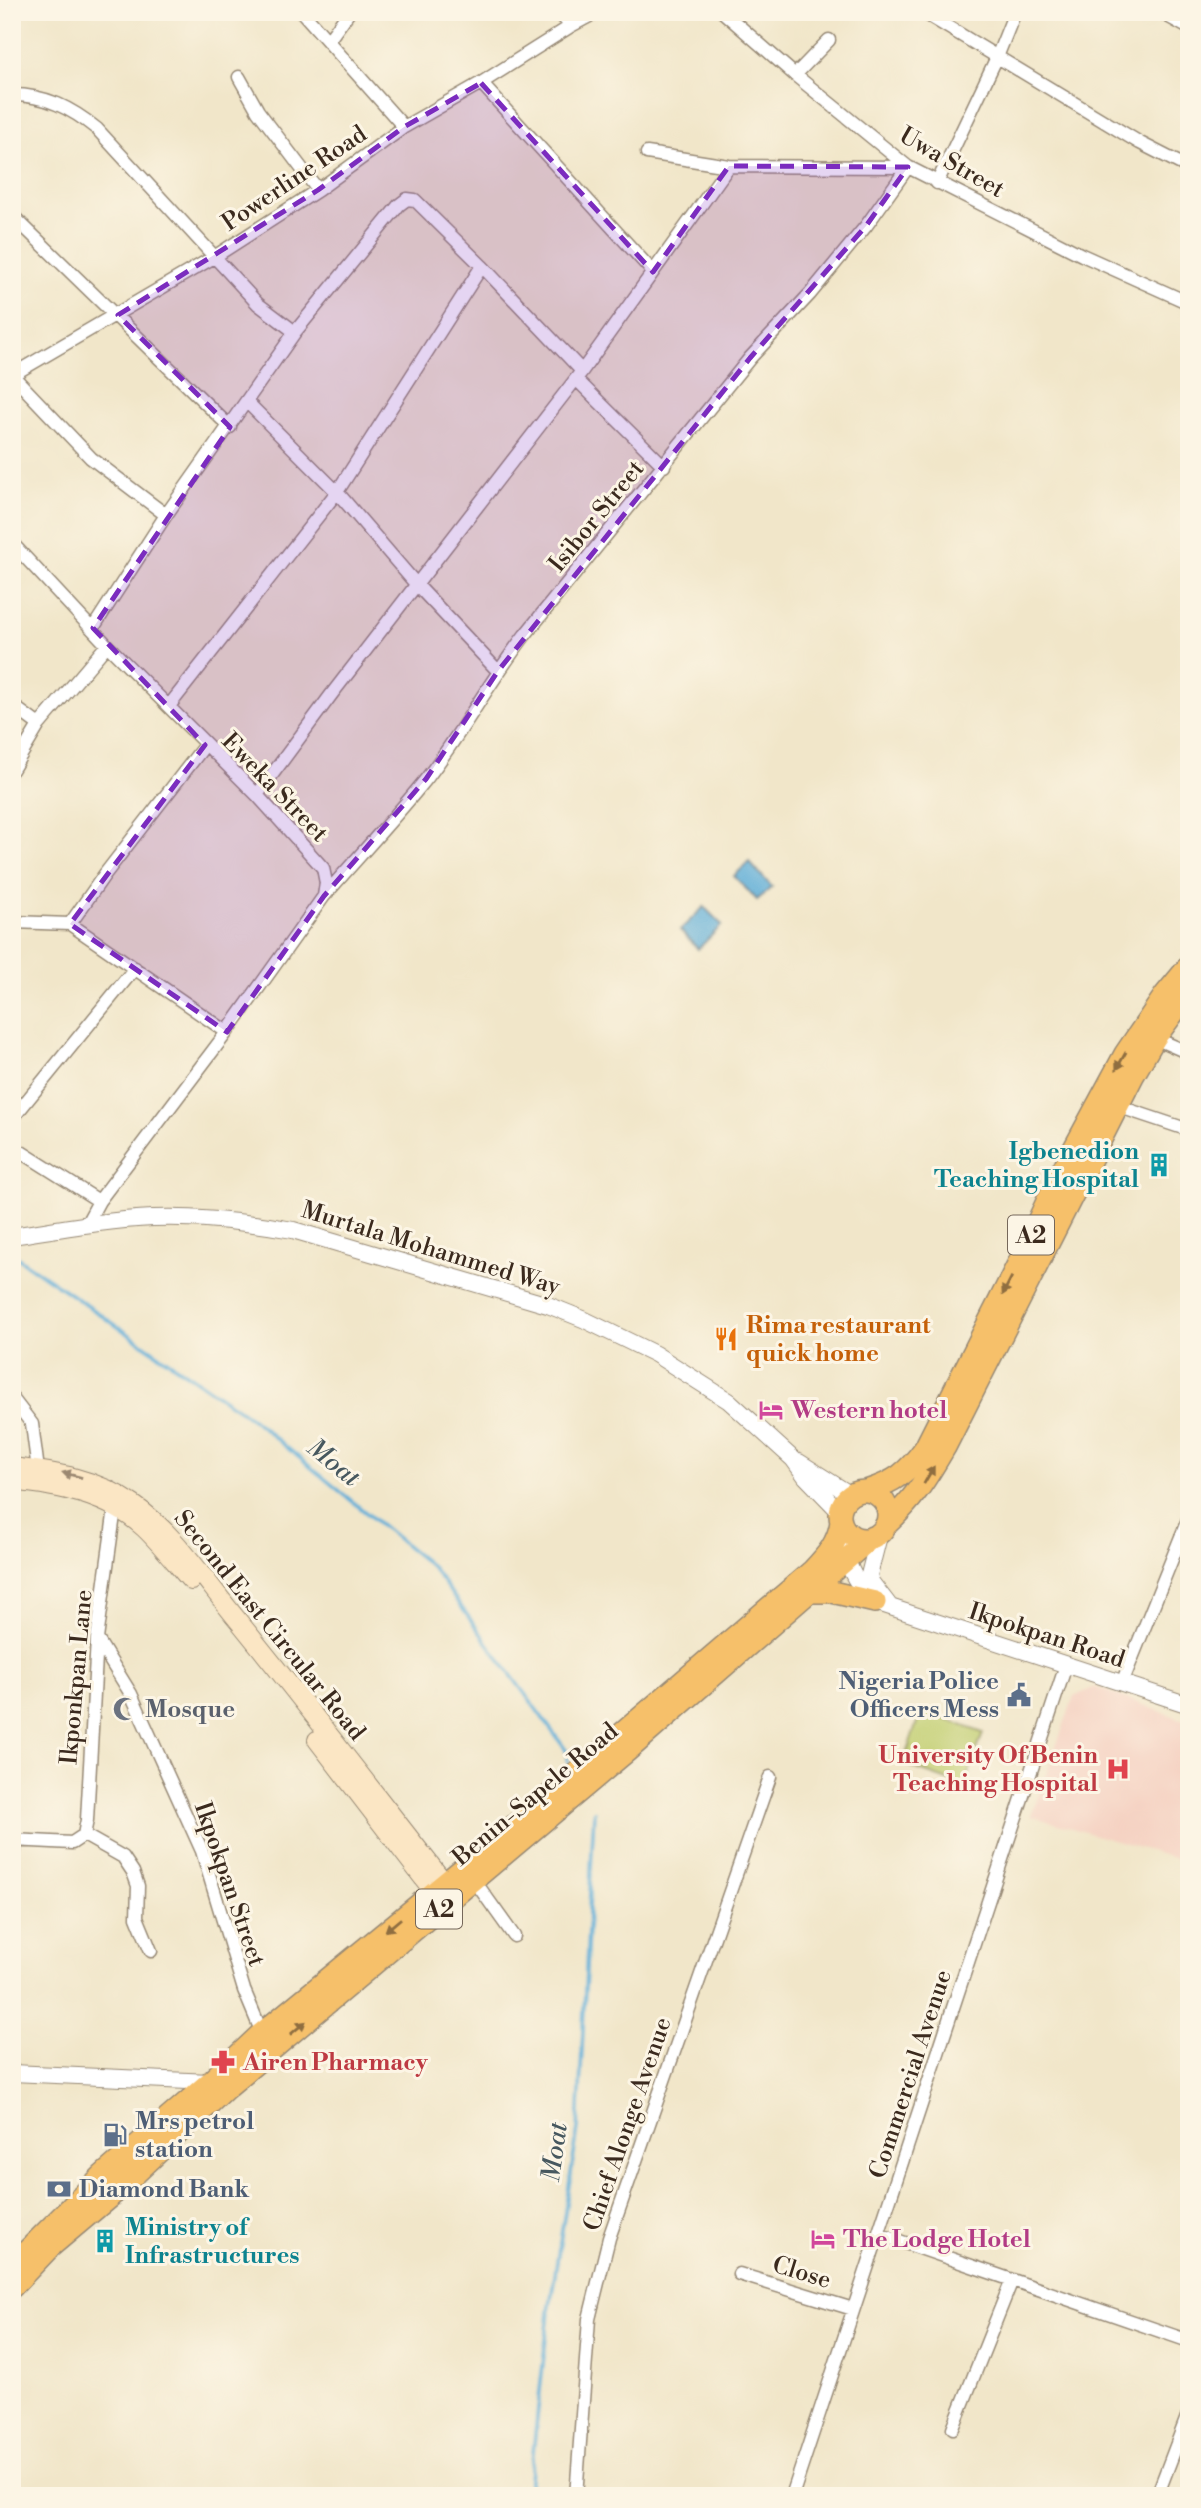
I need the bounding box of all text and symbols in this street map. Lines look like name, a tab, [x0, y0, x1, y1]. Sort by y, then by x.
street label: Powerline Road	[216, 119, 373, 238]
street label: Uwa Street	[893, 121, 1010, 205]
street label: Isibor Street	[543, 454, 651, 579]
street label: Eweka Street	[215, 727, 334, 849]
one-way arrow	[1116, 1052, 1128, 1072]
place label: Igbenedion Teaching Hospital	[934, 1137, 1139, 1195]
building icon: Igbenedion Teaching Hospital	[1145, 1151, 1173, 1179]
street label: Murtala Mohammed Way	[298, 1195, 564, 1303]
road number: A2	[1008, 1216, 1054, 1254]
one-way arrow	[1001, 1276, 1012, 1296]
place label: Rima restaurant quick home	[746, 1311, 931, 1369]
restaurant icon: Rima restaurant quick home	[712, 1325, 740, 1353]
hotel icon: Western hotel	[757, 1396, 785, 1424]
place label: Western hotel	[790, 1396, 947, 1426]
water label: Moat	[300, 1432, 367, 1494]
one-way arrow	[923, 1465, 935, 1484]
one-way arrow	[61, 1470, 82, 1480]
street label: Second East Circular Road	[167, 1504, 372, 1747]
street label: Ikponkpan Lane	[54, 1588, 100, 1766]
street label: Ikpokpan Road	[965, 1597, 1129, 1675]
place label: Nigeria Police Officers Mess	[838, 1667, 999, 1725]
public building icon: Nigeria Police Officers Mess	[1005, 1681, 1033, 1709]
mosque icon: Mosque	[111, 1695, 139, 1723]
place label: Mosque	[145, 1695, 235, 1725]
street label: Benin-Sapele Road	[446, 1716, 625, 1874]
place label: University Of Benin Teaching Hospital	[878, 1741, 1098, 1799]
hospital icon: University Of Benin Teaching Hospital	[1104, 1755, 1132, 1783]
street label: Ikpokpan Street	[187, 1798, 271, 1971]
road number: A2	[416, 1890, 462, 1928]
one-way arrow	[384, 1917, 402, 1932]
street label: Commercial Avenue	[863, 1966, 959, 2182]
street label: Chief Alonge Avenue	[577, 2013, 679, 2235]
one-way arrow	[289, 2020, 307, 2035]
pharmacy icon: Airen Pharmacy	[209, 2048, 237, 2076]
place label: Airen Pharmacy	[242, 2048, 429, 2078]
place label: Mrs petrol station	[135, 2107, 254, 2165]
water label: Moat	[535, 2120, 575, 2184]
fuel station icon: Mrs petrol station	[101, 2121, 129, 2149]
bank icon: Diamond Bank	[45, 2175, 73, 2203]
place label: Diamond Bank	[79, 2175, 250, 2205]
place label: Ministry of Infrastructures	[125, 2213, 300, 2271]
hotel icon: The Lodge Hotel	[809, 2225, 837, 2253]
place label: The Lodge Hotel	[843, 2225, 1031, 2255]
building icon: Ministry of Infrastructures	[91, 2227, 119, 2255]
street label: Close	[769, 2250, 835, 2296]

